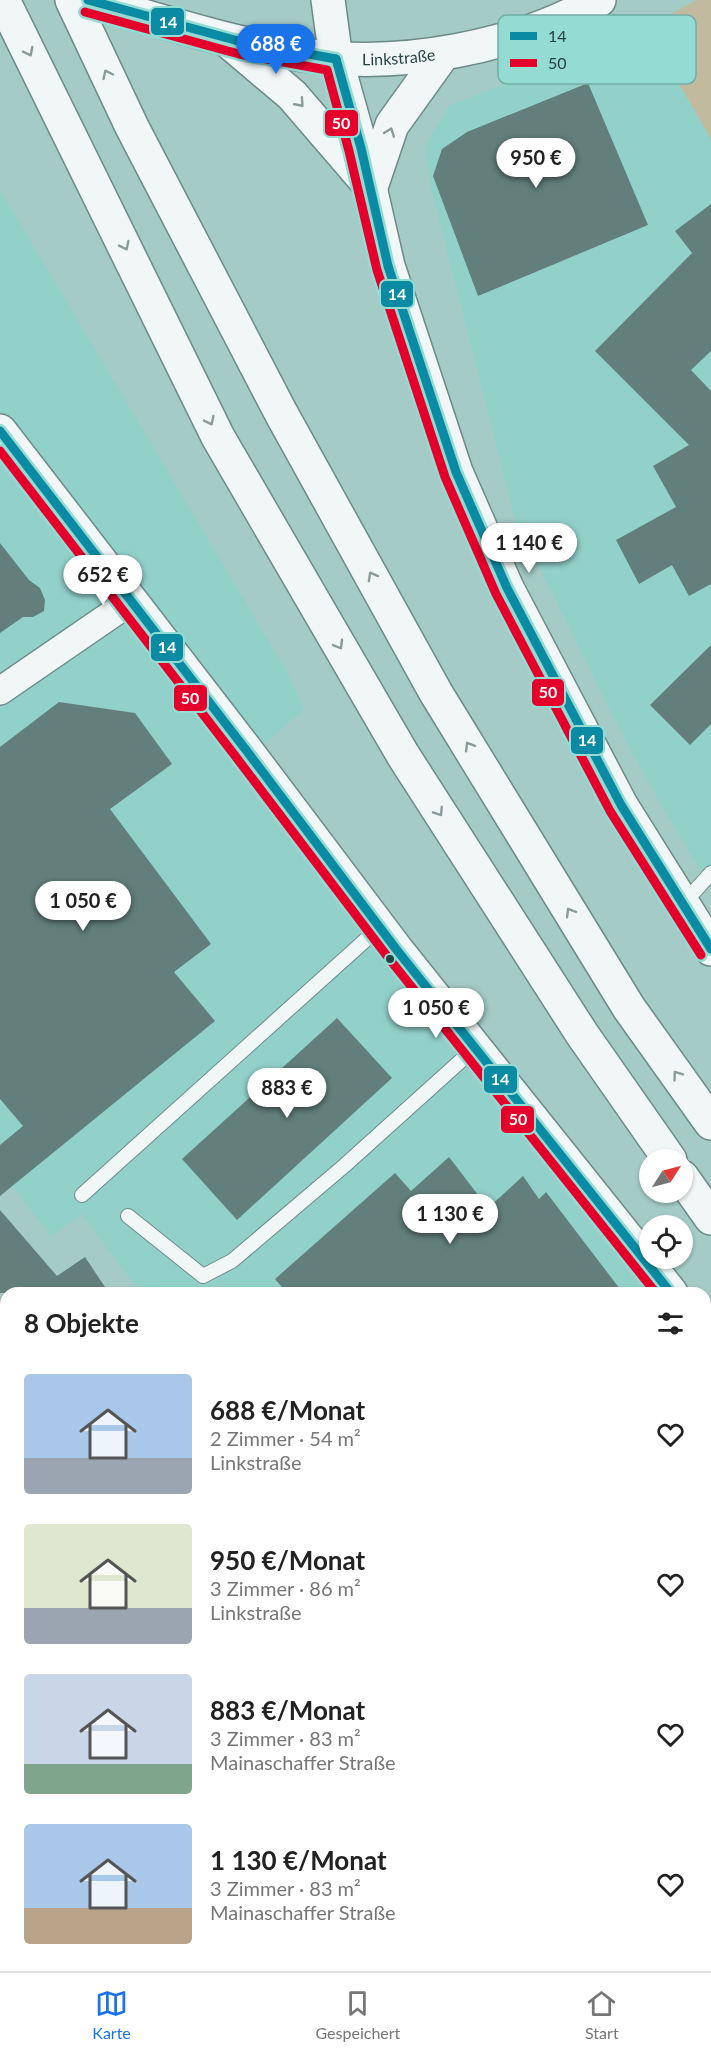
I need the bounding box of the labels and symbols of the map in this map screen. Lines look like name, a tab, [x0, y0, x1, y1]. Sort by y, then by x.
line badge: 14	[150, 7, 185, 36]
text: 14	[159, 12, 177, 31]
legend	[498, 15, 696, 84]
pin: 688 €	[234, 24, 318, 75]
text: 14	[548, 26, 567, 45]
street label: Linkstraße	[362, 44, 436, 68]
one-way arrow	[22, 46, 33, 57]
text: 50	[548, 53, 567, 72]
one-way arrow	[102, 69, 114, 80]
one-way arrow	[293, 97, 304, 107]
line badge: 50	[324, 109, 359, 137]
text: 50	[332, 113, 350, 132]
one-way arrow	[383, 127, 396, 138]
pin: 950 €	[494, 138, 578, 189]
one-way arrow	[118, 239, 129, 250]
line badge: 14	[380, 280, 414, 308]
text: 14	[388, 284, 406, 303]
one-way arrow	[203, 415, 215, 426]
pin: 1 140 €	[474, 523, 584, 574]
pin: 652 €	[61, 555, 145, 606]
one-way arrow	[368, 572, 379, 583]
line badge: 14	[150, 633, 184, 662]
text: 14	[158, 637, 176, 656]
one-way arrow	[331, 639, 343, 649]
line badge: 50	[531, 678, 565, 707]
text: 50	[539, 682, 557, 701]
line badge: 50	[173, 684, 208, 712]
text: 50	[181, 688, 199, 707]
line badge: 14	[570, 726, 604, 755]
text: 14	[578, 730, 596, 749]
one-way arrow	[464, 742, 476, 752]
one-way arrow	[432, 806, 444, 816]
pin: 1 050 €	[28, 881, 138, 932]
one-way arrow	[566, 908, 578, 918]
unlabelled marker	[384, 953, 396, 965]
pin: 1 050 €	[381, 988, 491, 1039]
line badge: 14	[483, 1065, 518, 1094]
pin: 883 €	[245, 1068, 329, 1119]
text: 14	[491, 1069, 509, 1088]
one-way arrow	[673, 1071, 684, 1082]
line badge: 50	[500, 1105, 535, 1134]
text: 50	[509, 1109, 527, 1128]
north arrow	[639, 1149, 693, 1203]
pin: 1 130 €	[395, 1194, 505, 1245]

